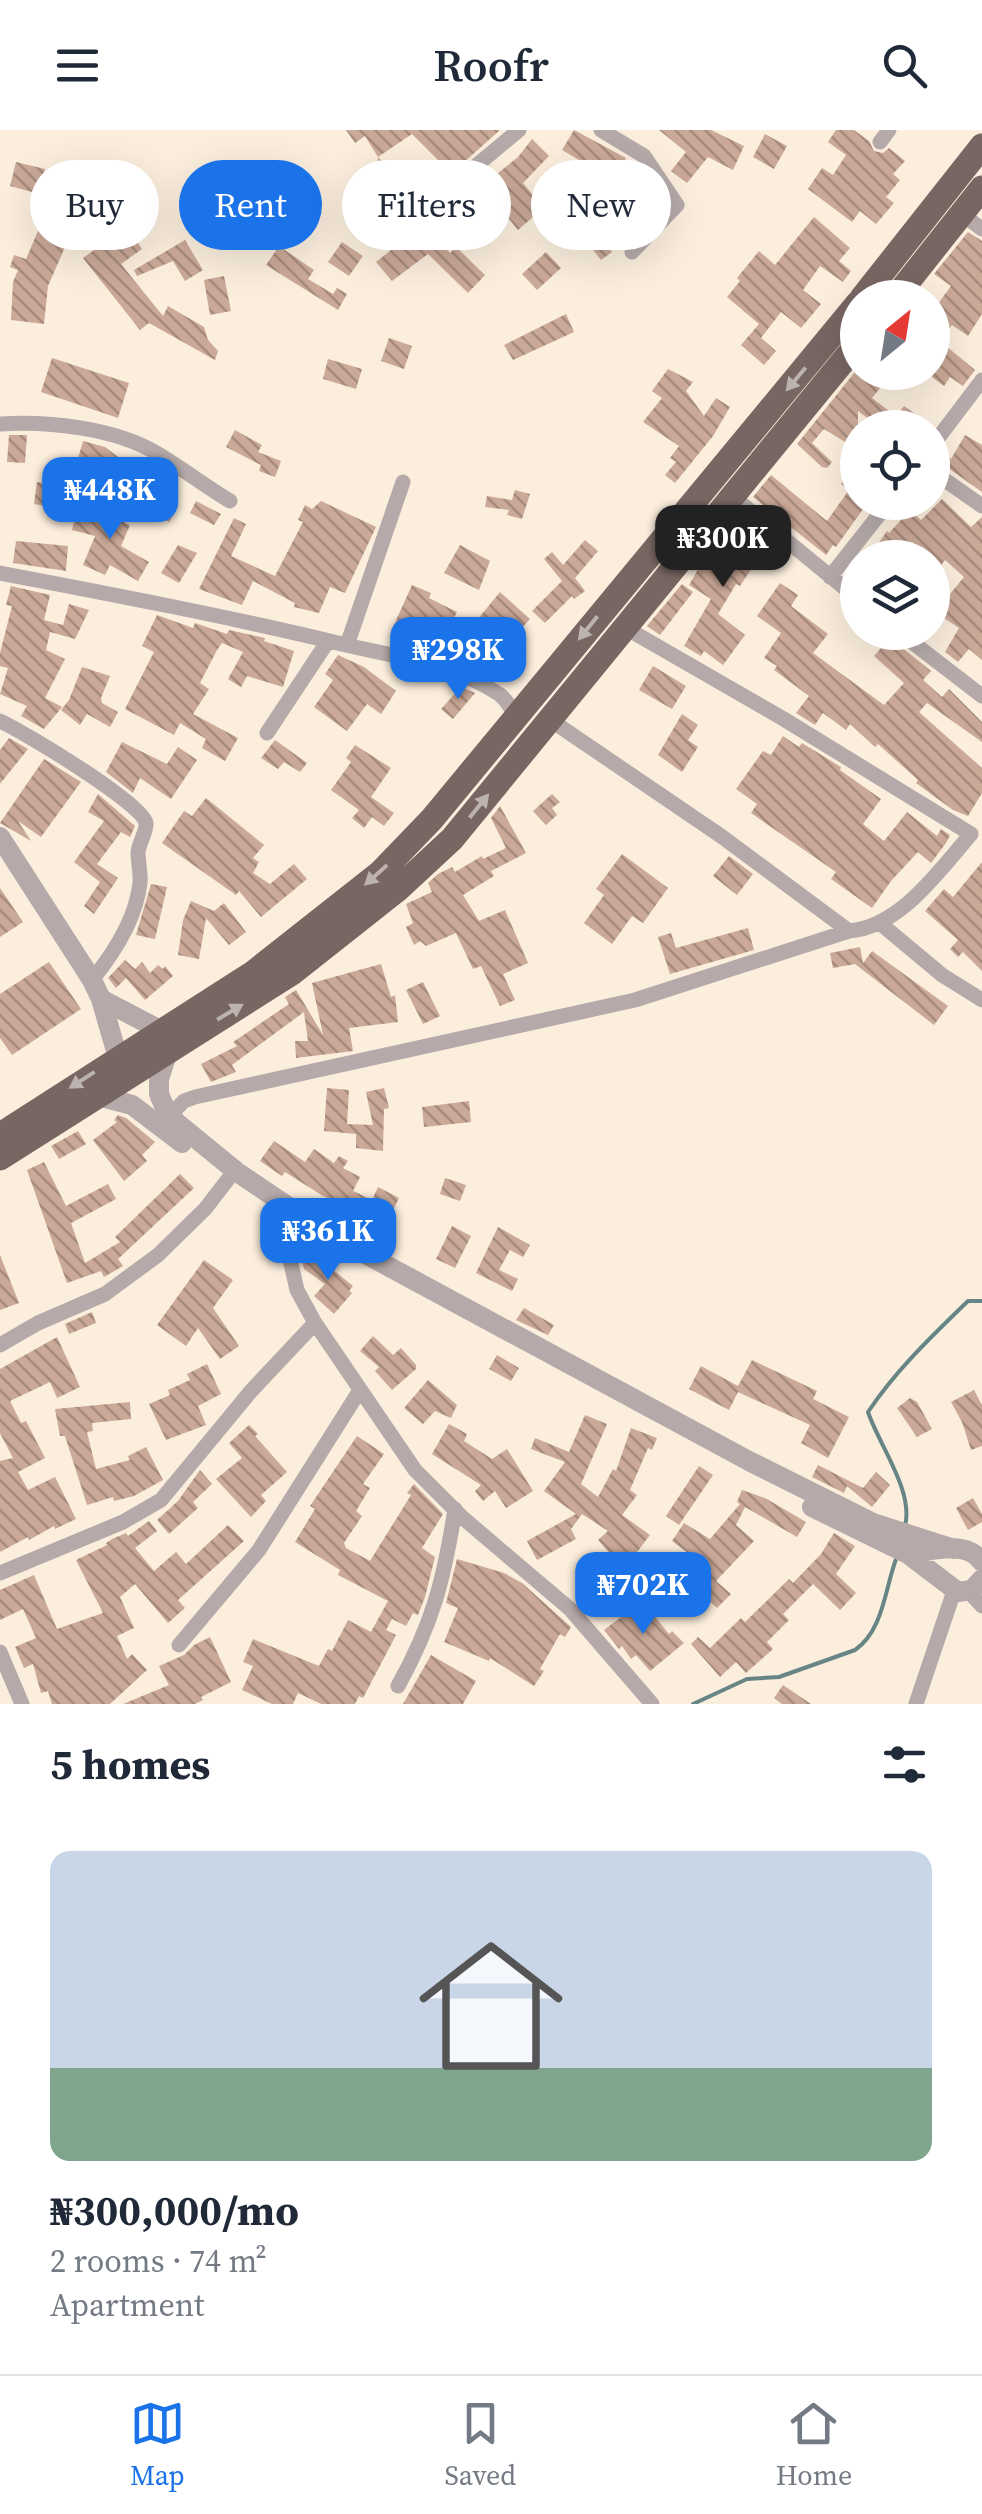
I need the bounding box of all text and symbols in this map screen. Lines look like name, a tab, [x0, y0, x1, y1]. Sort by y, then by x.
text: Roofr	[433, 34, 549, 96]
icon: menu	[50, 38, 105, 93]
icon: search	[877, 38, 932, 93]
chip: Buy	[30, 160, 159, 250]
chip: Rent	[179, 160, 322, 250]
chip: Filters	[342, 160, 511, 250]
chip: New	[531, 160, 671, 250]
north arrow	[840, 280, 950, 390]
map controls	[840, 280, 950, 650]
one-way arrow	[786, 366, 807, 391]
button: locate	[840, 410, 950, 520]
pin: ₦448K	[40, 457, 180, 542]
text: ₦448K	[64, 467, 156, 511]
pin: ₦300K	[653, 505, 793, 590]
text: ₦300K	[677, 515, 769, 559]
button: layers	[840, 540, 950, 650]
one-way arrow	[578, 616, 599, 641]
pin: ₦298K	[388, 617, 528, 702]
text: ₦298K	[412, 627, 504, 671]
one-way arrow	[468, 793, 489, 818]
one-way arrow	[364, 863, 389, 885]
one-way arrow	[216, 1004, 244, 1021]
one-way arrow	[68, 1071, 95, 1089]
pin: ₦361K	[258, 1198, 398, 1283]
text: ₦361K	[282, 1208, 374, 1252]
pin: ₦702K	[573, 1552, 713, 1637]
text: ₦702K	[597, 1562, 689, 1606]
text: 5 homes	[50, 1735, 210, 1793]
icon: filters	[877, 1737, 932, 1792]
icon: home	[401, 1916, 581, 2096]
text: ₦300,000/mo	[50, 2181, 299, 2239]
text: 2 rooms · 74 m²	[50, 2239, 267, 2283]
text: Apartment	[50, 2283, 204, 2327]
tab: Map	[130, 2396, 185, 2494]
tab: Saved	[444, 2396, 516, 2494]
tab: Home	[776, 2396, 852, 2494]

